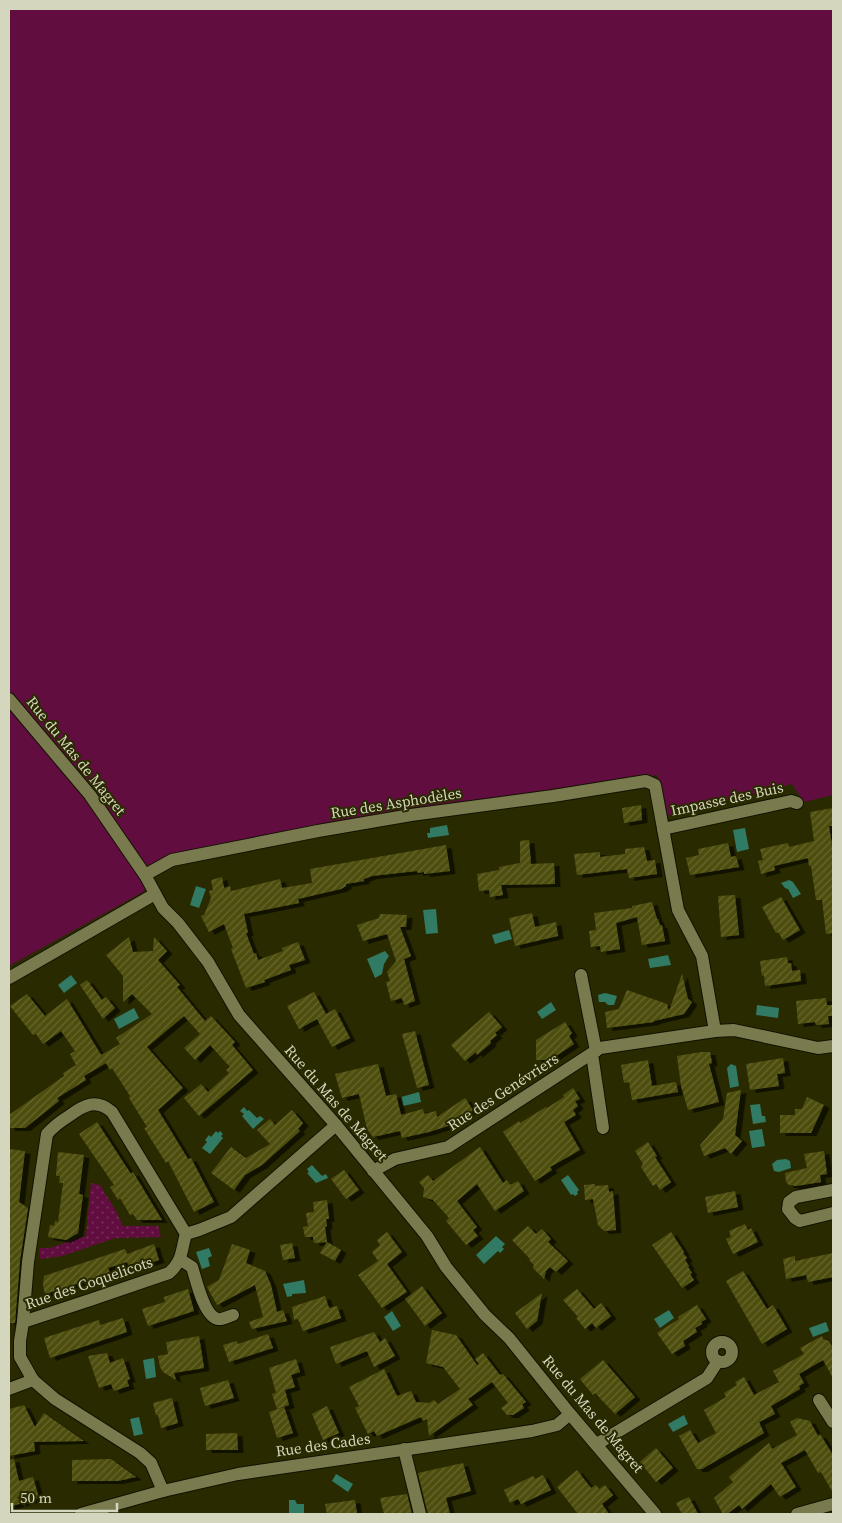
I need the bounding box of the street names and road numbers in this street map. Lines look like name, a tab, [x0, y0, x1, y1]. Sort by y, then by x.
street label: Rue du Mas de Magret	[22, 692, 131, 820]
street label: Impasse des Buis	[669, 776, 785, 821]
street label: Rue des Asphodèles	[329, 782, 463, 823]
street label: Rue du Mas de Magret	[280, 1040, 393, 1165]
street label: Rue des Genévriers	[443, 1048, 562, 1135]
street label: Rue des Coquelicots	[22, 1251, 155, 1314]
street label: Rue du Mas de Magret	[538, 1350, 649, 1477]
street label: Rue des Cades	[274, 1427, 372, 1462]

